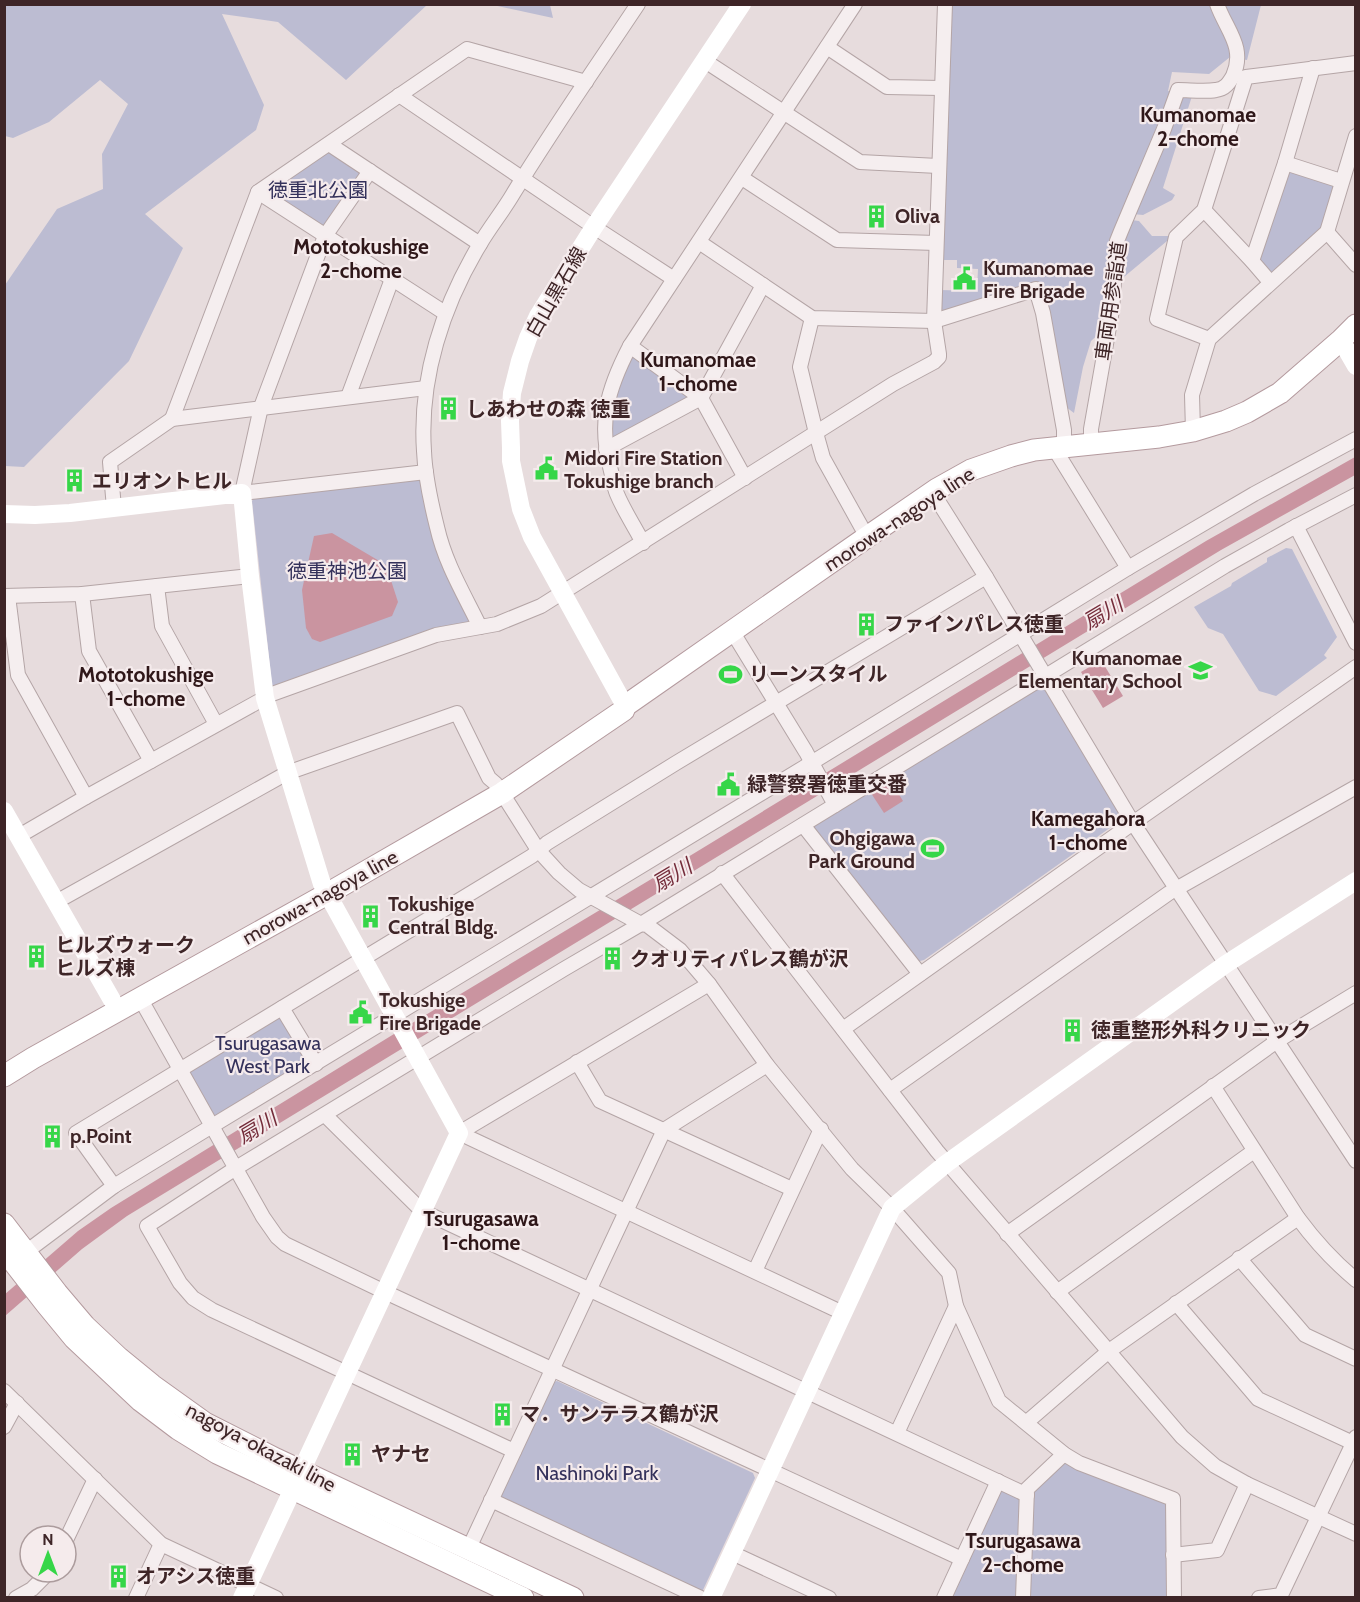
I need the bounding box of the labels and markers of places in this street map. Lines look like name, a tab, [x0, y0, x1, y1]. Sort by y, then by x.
building icon: Oliva	[864, 203, 890, 229]
place label: Oliva	[895, 204, 940, 228]
place label: Kumanomae Fire Brigade	[983, 256, 1093, 303]
public building icon: Kumanomae Fire Brigade	[952, 266, 978, 292]
building icon: しあわせの森 徳重	[435, 396, 461, 422]
place label: しあわせの森 徳重	[466, 397, 631, 421]
place label: Midori Fire Station Tokushige branch	[564, 446, 723, 493]
public building icon: Midori Fire Station Tokushige branch	[533, 456, 559, 482]
building icon: エリオントヒル	[61, 468, 87, 494]
place label: エリオントヒル	[92, 469, 232, 493]
building icon: ファインパレス徳重	[853, 611, 879, 637]
place label: ファインパレス徳重	[884, 612, 1064, 636]
place label: Kumanomae Elementary School	[1018, 646, 1182, 693]
school or university icon: Kumanomae Elementary School	[1187, 657, 1213, 683]
sports icon: リーンスタイル	[718, 661, 744, 687]
place label: リーンスタイル	[749, 662, 888, 686]
public building icon: 緑警察署徳重交番	[716, 771, 742, 797]
place label: 緑警察署徳重交番	[747, 772, 907, 796]
place label: Ohgigawa Park Ground	[808, 826, 915, 873]
sports icon: Ohgigawa Park Ground	[920, 836, 946, 862]
place label: Tokushige Central Bldg.	[388, 892, 498, 939]
building icon: Tokushige Central Bldg.	[357, 903, 383, 929]
place label: ヒルズウォーク ヒルズ棟	[55, 933, 195, 980]
building icon: ヒルズウォーク ヒルズ棟	[24, 943, 50, 969]
building icon: クオリティパレス鶴が沢	[599, 946, 625, 972]
place label: クオリティパレス鶴が沢	[630, 947, 849, 971]
place label: Tokushige Fire Brigade	[379, 988, 481, 1035]
public building icon: Tokushige Fire Brigade	[348, 999, 374, 1025]
building icon: 徳重整形外科クリニック	[1060, 1017, 1086, 1043]
place label: 徳重整形外科クリニック	[1091, 1018, 1311, 1042]
building icon: p.Point	[39, 1123, 65, 1149]
place label: p.Point	[70, 1124, 132, 1148]
building icon: マ．サンテラス鶴が沢	[489, 1401, 515, 1427]
place label: マ．サンテラス鶴が沢	[520, 1402, 719, 1426]
building icon: ヤナセ	[340, 1441, 366, 1467]
place label: ヤナセ	[371, 1442, 431, 1466]
building icon: オアシス徳重	[105, 1563, 131, 1589]
place label: オアシス徳重	[136, 1564, 255, 1588]

